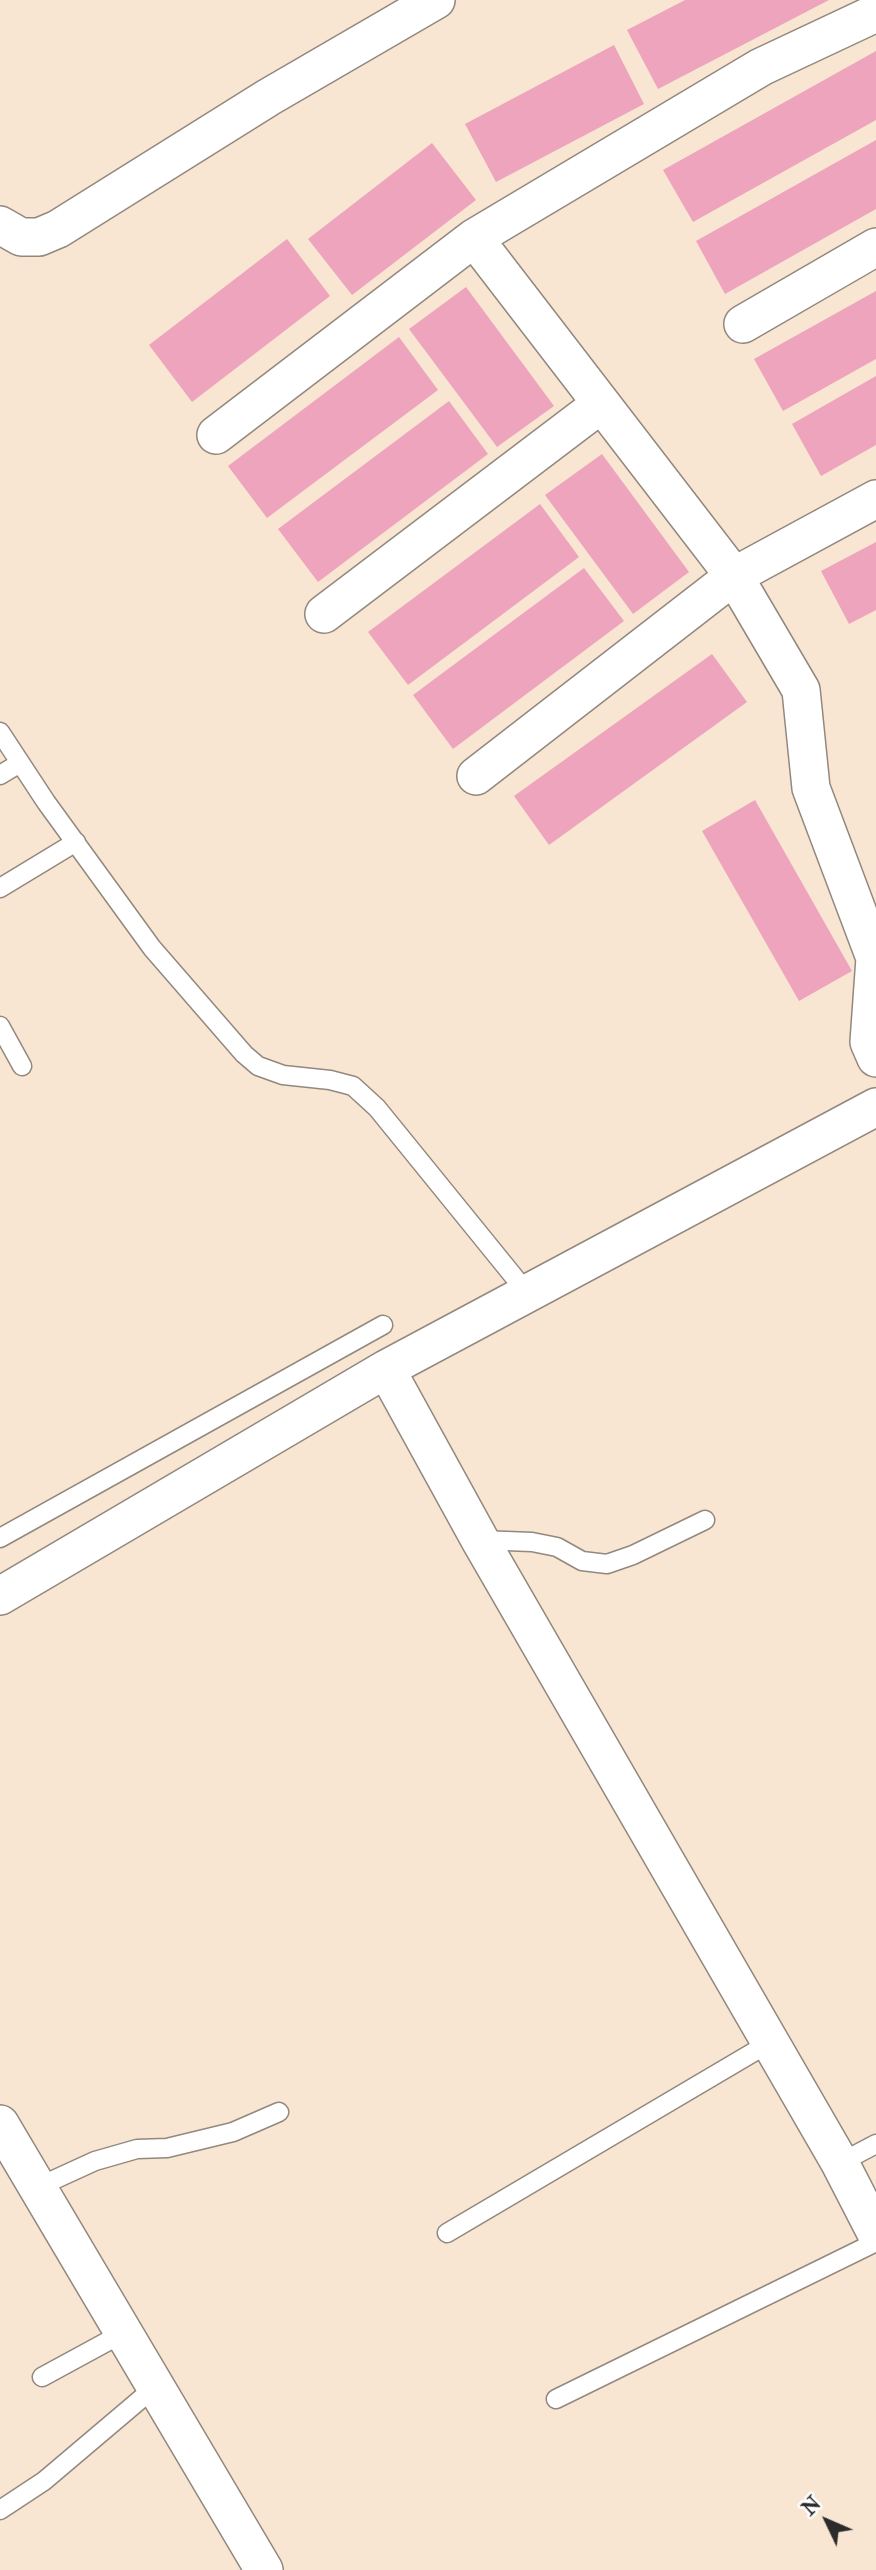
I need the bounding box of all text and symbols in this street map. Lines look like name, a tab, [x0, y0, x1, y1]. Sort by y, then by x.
north arrow	[792, 2486, 862, 2556]
text: N	[797, 2492, 826, 2521]

